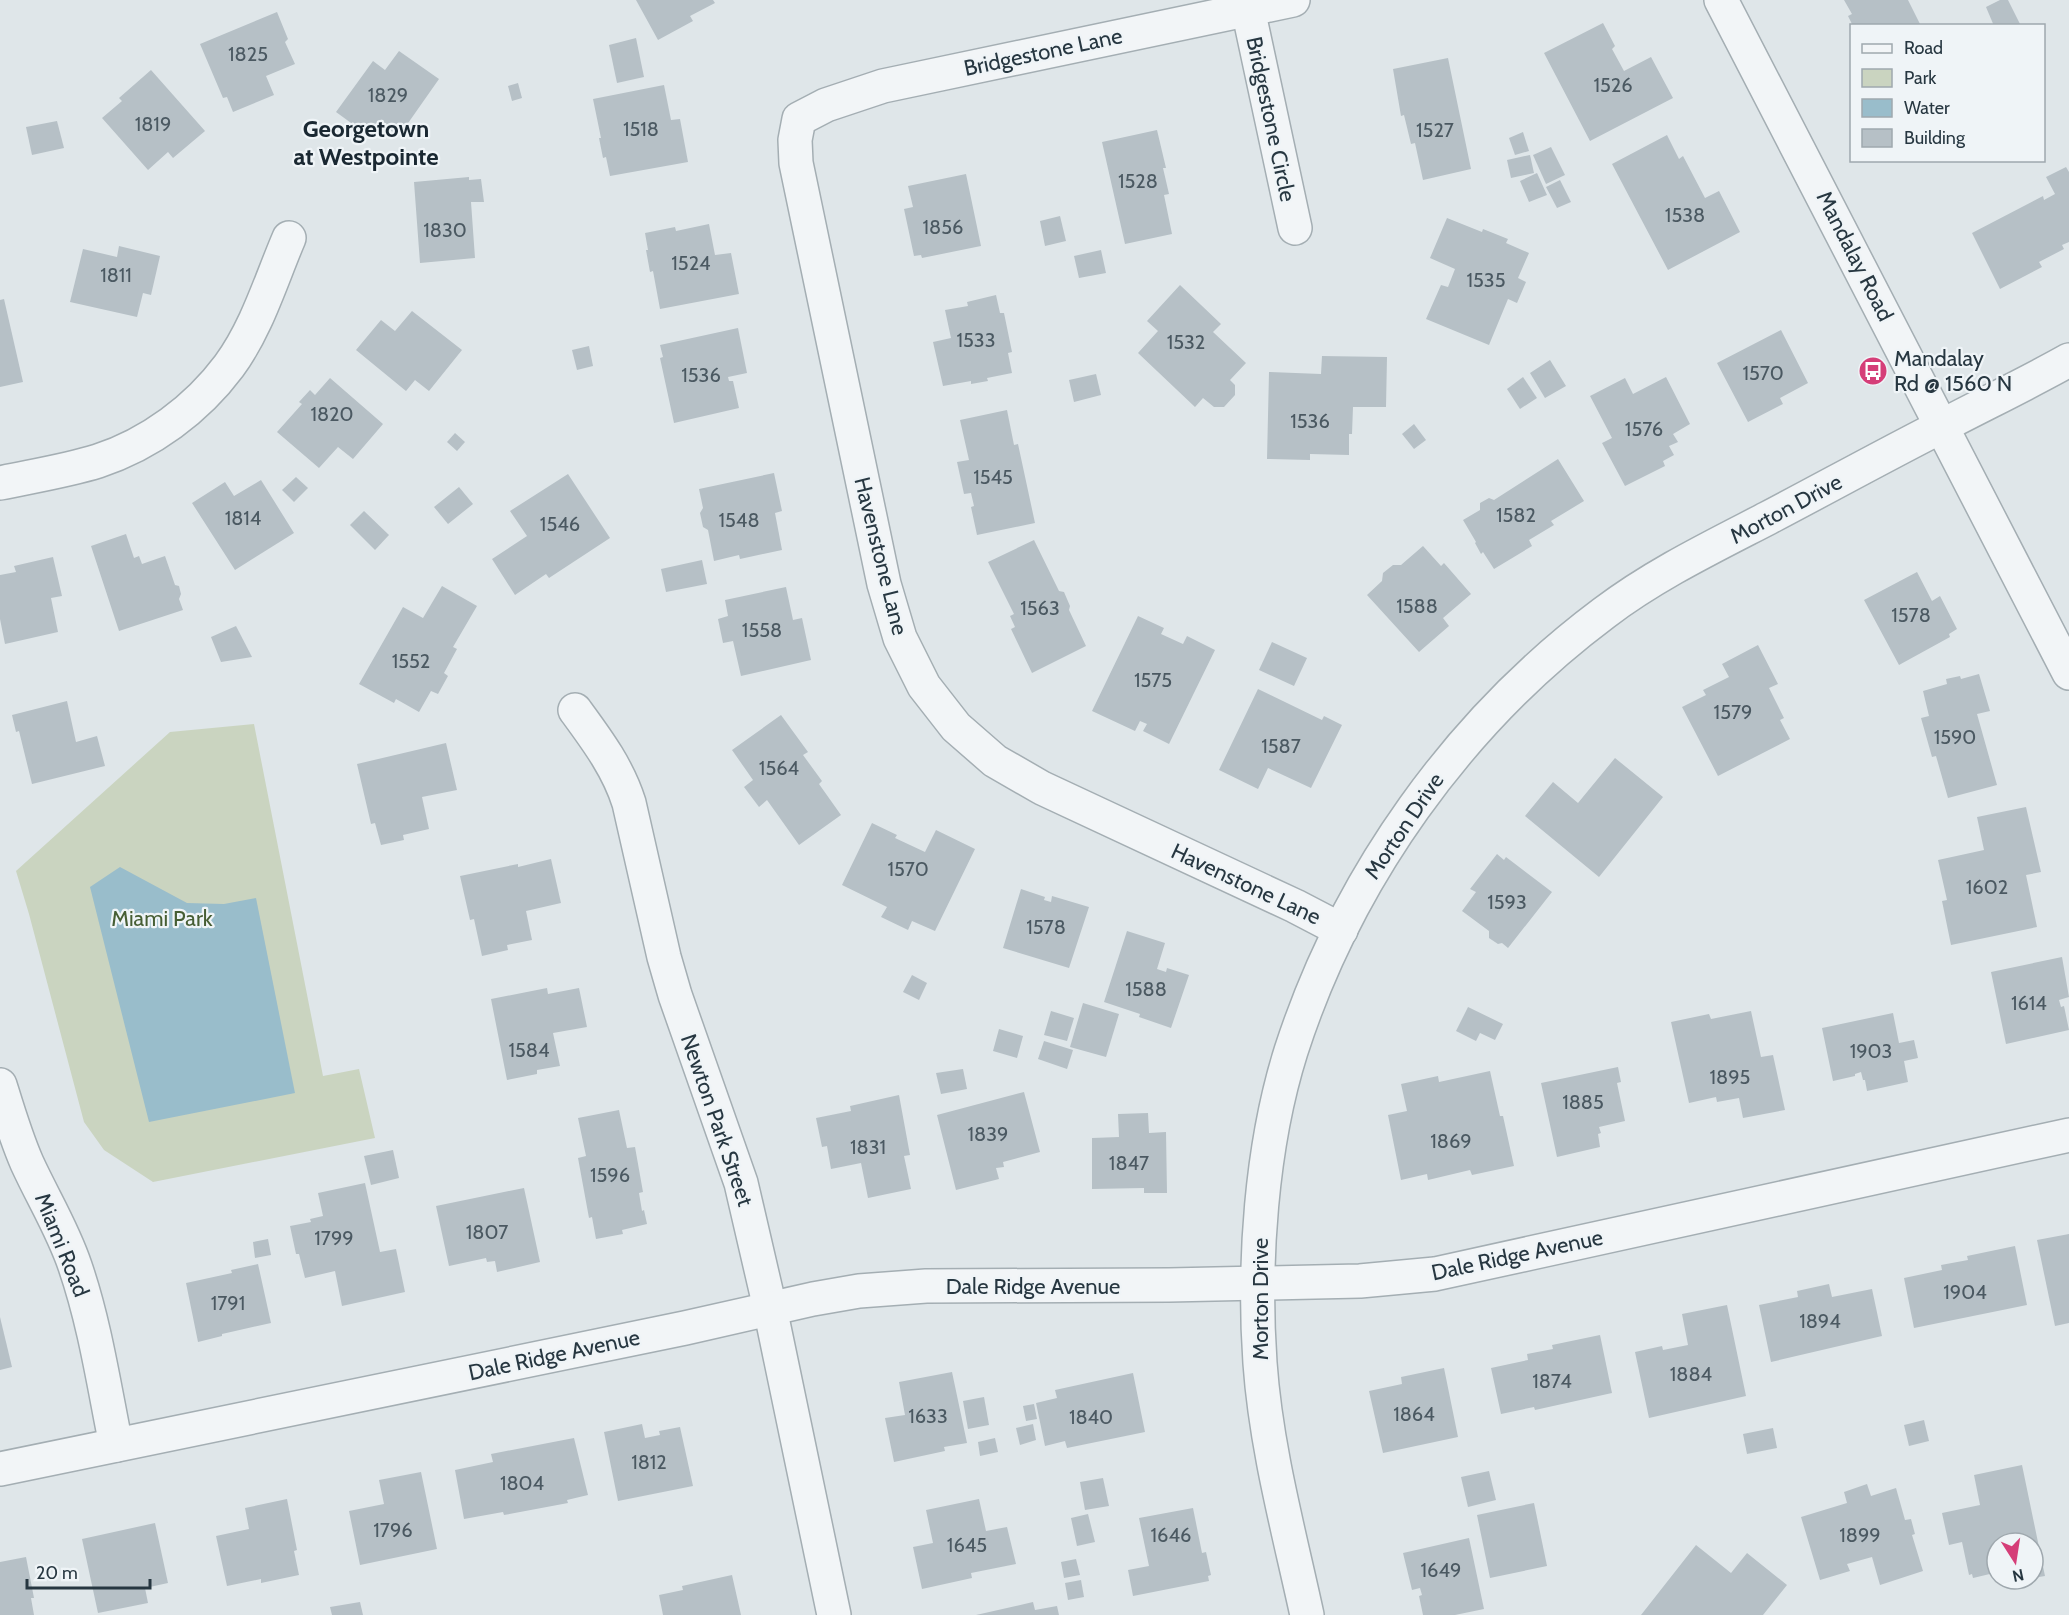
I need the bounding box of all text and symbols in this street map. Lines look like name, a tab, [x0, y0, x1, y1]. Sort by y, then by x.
street label: Bridgestone Lane	[961, 22, 1125, 82]
legend	[1850, 24, 2045, 162]
street label: Bridgestone Circle	[1240, 34, 1302, 204]
text: Road	[1904, 37, 1943, 59]
house number: 1825	[228, 42, 268, 66]
text: Park	[1904, 67, 1937, 89]
house number: 1526	[1593, 73, 1633, 97]
house number: 1829	[368, 83, 408, 107]
text: Water	[1904, 97, 1950, 119]
house number: 1819	[135, 112, 171, 136]
district label: Georgetown at Westpointe	[293, 114, 439, 171]
house number: 1518	[623, 117, 659, 141]
house number: 1527	[1416, 118, 1454, 142]
text: Building	[1904, 127, 1966, 149]
house number: 1528	[1118, 169, 1158, 193]
street label: Mandalay Road	[1811, 186, 1899, 326]
house number: 1538	[1665, 203, 1705, 227]
house number: 1856	[923, 215, 963, 239]
house number: 1830	[423, 218, 467, 242]
house number: 1524	[671, 251, 711, 275]
house number: 1811	[100, 263, 132, 287]
house number: 1535	[1467, 268, 1505, 292]
house number: 1533	[957, 328, 995, 352]
house number: 1532	[1167, 330, 1205, 354]
place label: Mandalay Rd @ 1560 N	[1894, 345, 2012, 397]
bus stop icon: Mandalay Rd @ 1560 N	[1857, 355, 1889, 387]
house number: 1570	[1742, 361, 1784, 385]
house number: 1536	[681, 363, 721, 387]
house number: 1820	[310, 402, 354, 426]
house number: 1536	[1290, 409, 1330, 433]
house number: 1576	[1625, 417, 1663, 441]
house number: 1545	[973, 465, 1013, 489]
street label: Morton Drive	[1726, 468, 1846, 550]
street label: Havenstone Lane	[848, 474, 914, 638]
house number: 1582	[1496, 503, 1536, 527]
house number: 1814	[225, 506, 262, 530]
house number: 1548	[718, 508, 760, 532]
house number: 1546	[540, 512, 580, 536]
house number: 1588	[1396, 594, 1438, 618]
house number: 1563	[1020, 596, 1060, 620]
house number: 1578	[1891, 603, 1931, 627]
house number: 1558	[742, 618, 782, 642]
house number: 1552	[392, 649, 430, 673]
house number: 1575	[1134, 668, 1172, 692]
house number: 1579	[1714, 700, 1752, 724]
house number: 1590	[1934, 725, 1976, 749]
house number: 1587	[1261, 734, 1301, 758]
house number: 1564	[759, 756, 800, 780]
street label: Morton Drive	[1359, 768, 1449, 884]
street label: Havenstone Lane	[1167, 838, 1325, 930]
house number: 1570	[887, 857, 929, 881]
house number: 1602	[1966, 875, 2008, 899]
house number: 1593	[1487, 890, 1527, 914]
park label: Miami Park	[111, 905, 213, 932]
house number: 1578	[1026, 915, 1066, 939]
house number: 1588	[1125, 977, 1167, 1001]
house number: 1614	[2011, 991, 2047, 1015]
street label: Newton Park Street	[675, 1030, 759, 1210]
house number: 1584	[508, 1038, 550, 1062]
house number: 1903	[1850, 1039, 1892, 1063]
house number: 1895	[1710, 1065, 1750, 1089]
house number: 1885	[1562, 1090, 1604, 1114]
house number: 1839	[968, 1122, 1008, 1146]
house number: 1869	[1430, 1129, 1472, 1153]
house number: 1831	[850, 1135, 886, 1159]
house number: 1847	[1109, 1151, 1149, 1175]
house number: 1596	[590, 1163, 630, 1187]
street label: Miami Road	[29, 1189, 95, 1301]
house number: 1807	[466, 1220, 508, 1244]
street label: Dale Ridge Avenue	[1429, 1224, 1605, 1286]
house number: 1799	[314, 1226, 354, 1250]
street label: Morton Drive	[1247, 1238, 1274, 1360]
street label: Dale Ridge Avenue	[946, 1273, 1120, 1300]
house number: 1904	[1943, 1280, 1987, 1304]
house number: 1791	[211, 1291, 245, 1315]
house number: 1894	[1799, 1309, 1841, 1333]
street label: Dale Ridge Avenue	[466, 1324, 642, 1386]
house number: 1884	[1670, 1362, 1713, 1386]
house number: 1874	[1532, 1369, 1572, 1393]
house number: 1864	[1393, 1402, 1435, 1426]
house number: 1633	[908, 1404, 948, 1428]
house number: 1840	[1069, 1405, 1113, 1429]
house number: 1812	[631, 1450, 667, 1474]
house number: 1804	[500, 1471, 545, 1495]
house number: 1796	[373, 1518, 413, 1542]
house number: 1646	[1151, 1523, 1191, 1547]
house number: 1899	[1839, 1523, 1881, 1547]
north arrow	[1985, 1531, 2045, 1591]
house number: 1645	[947, 1533, 987, 1557]
scale bar	[27, 1552, 150, 1590]
house number: 1649	[1421, 1558, 1461, 1582]
text: 20 m	[36, 1562, 78, 1584]
text: N	[2011, 1565, 2026, 1586]

